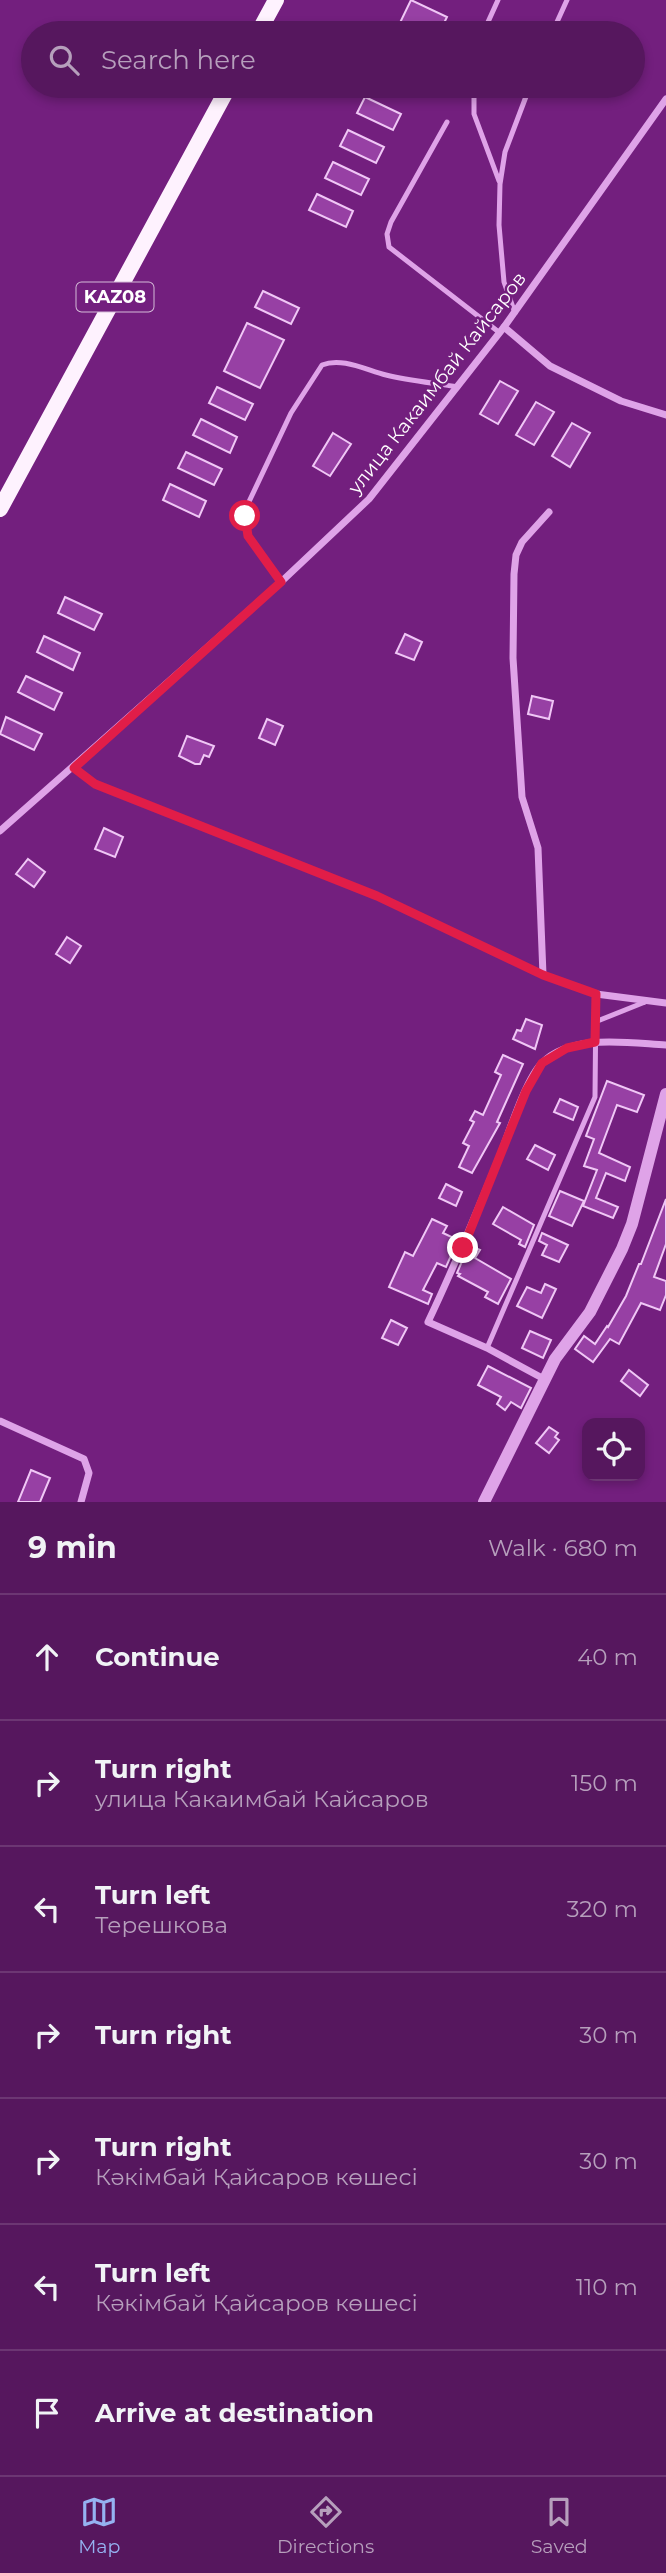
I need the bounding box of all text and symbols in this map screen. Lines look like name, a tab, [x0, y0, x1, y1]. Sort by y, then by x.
search box	[21, 21, 645, 98]
icon: search	[45, 41, 83, 79]
text: Search here	[101, 44, 256, 76]
street label: улица Какаимбай Кайсаров	[342, 267, 531, 499]
road number: KAZ08	[76, 282, 154, 312]
route start	[229, 500, 260, 531]
route end	[447, 1232, 478, 1263]
map controls	[582, 1418, 645, 1481]
button: locate	[582, 1418, 645, 1481]
text: 9 min	[28, 1529, 117, 1566]
text: Walk · 680 m	[488, 1534, 638, 1562]
icon: ahead	[28, 1638, 66, 1676]
text: Continue	[95, 1641, 220, 1673]
text: 40 m	[577, 1643, 638, 1671]
text: Turn right	[95, 1753, 231, 1785]
icon: right	[28, 1764, 66, 1802]
text: 150 m	[571, 1769, 638, 1797]
text: улица Какаимбай Кайсаров	[95, 1785, 429, 1813]
text: Turn left	[95, 1879, 211, 1911]
icon: left	[28, 1890, 66, 1928]
text: 320 m	[566, 1895, 638, 1923]
text: Терешкова	[95, 1911, 228, 1939]
icon: right	[28, 2016, 66, 2054]
text: Turn right	[95, 2019, 231, 2051]
text: 30 m	[579, 2021, 638, 2049]
text: Turn right	[95, 2131, 231, 2163]
icon: right	[28, 2142, 66, 2180]
text: 30 m	[579, 2147, 638, 2175]
text: Кәкімбай Қайсаров көшесі	[95, 2163, 418, 2191]
text: Turn left	[95, 2257, 211, 2289]
icon: left	[28, 2268, 66, 2306]
text: 110 m	[576, 2273, 638, 2301]
text: Кәкімбай Қайсаров көшесі	[95, 2289, 418, 2317]
icon: arrive	[28, 2394, 66, 2432]
text: Arrive at destination	[95, 2397, 374, 2429]
tab: Map	[78, 2493, 120, 2558]
tab: Directions	[277, 2493, 374, 2558]
tab: Saved	[531, 2493, 588, 2558]

